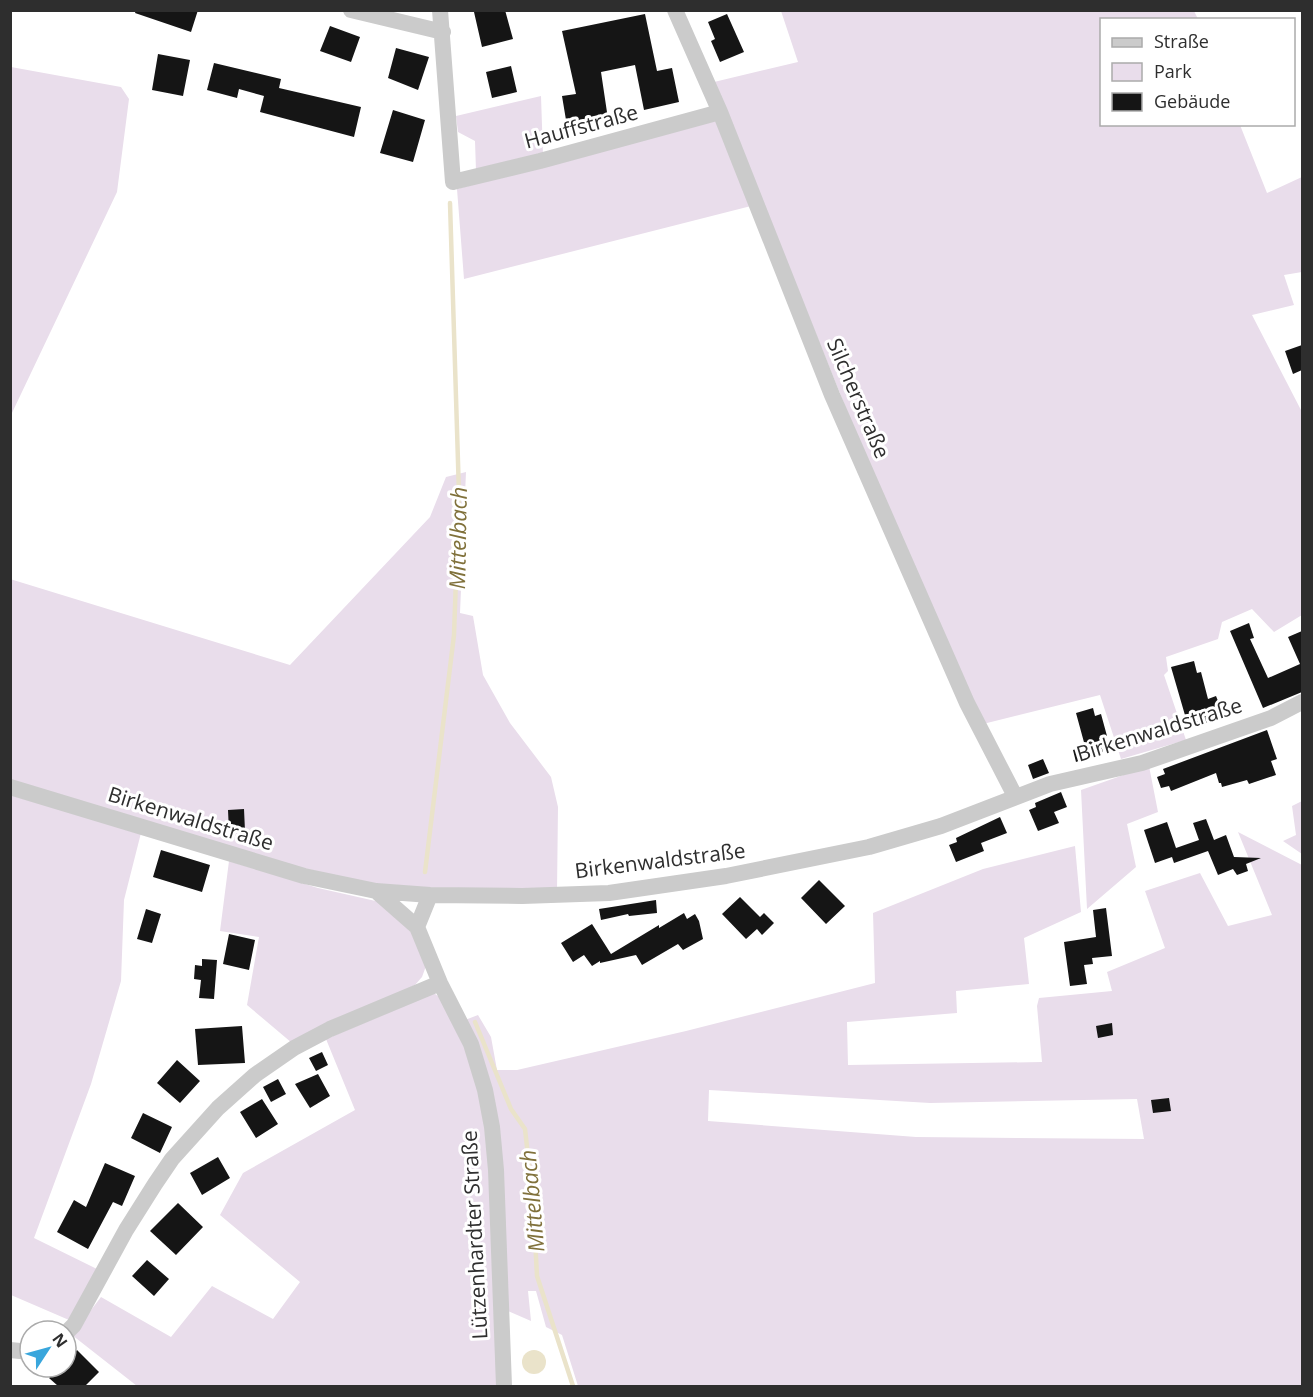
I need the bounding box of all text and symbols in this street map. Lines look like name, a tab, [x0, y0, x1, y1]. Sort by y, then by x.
legend	[1100, 18, 1295, 126]
text: Straße	[1154, 29, 1209, 53]
text: Park	[1154, 59, 1192, 83]
text: Gebäude	[1154, 89, 1230, 113]
street label: Hauffstraße	[521, 97, 641, 155]
street label: Silcherstraße	[821, 334, 897, 462]
water label: Mittelbach	[441, 486, 473, 590]
street label: Birkenwaldstraße	[1073, 690, 1245, 768]
street label: Birkenwaldstraße	[105, 779, 277, 857]
street label: Birkenwaldstraße	[573, 836, 747, 884]
street label: Lützenhardter Straße	[455, 1130, 493, 1340]
water label: Mittelbach	[512, 1148, 550, 1254]
north arrow	[18, 1319, 78, 1379]
text: N	[47, 1328, 73, 1352]

